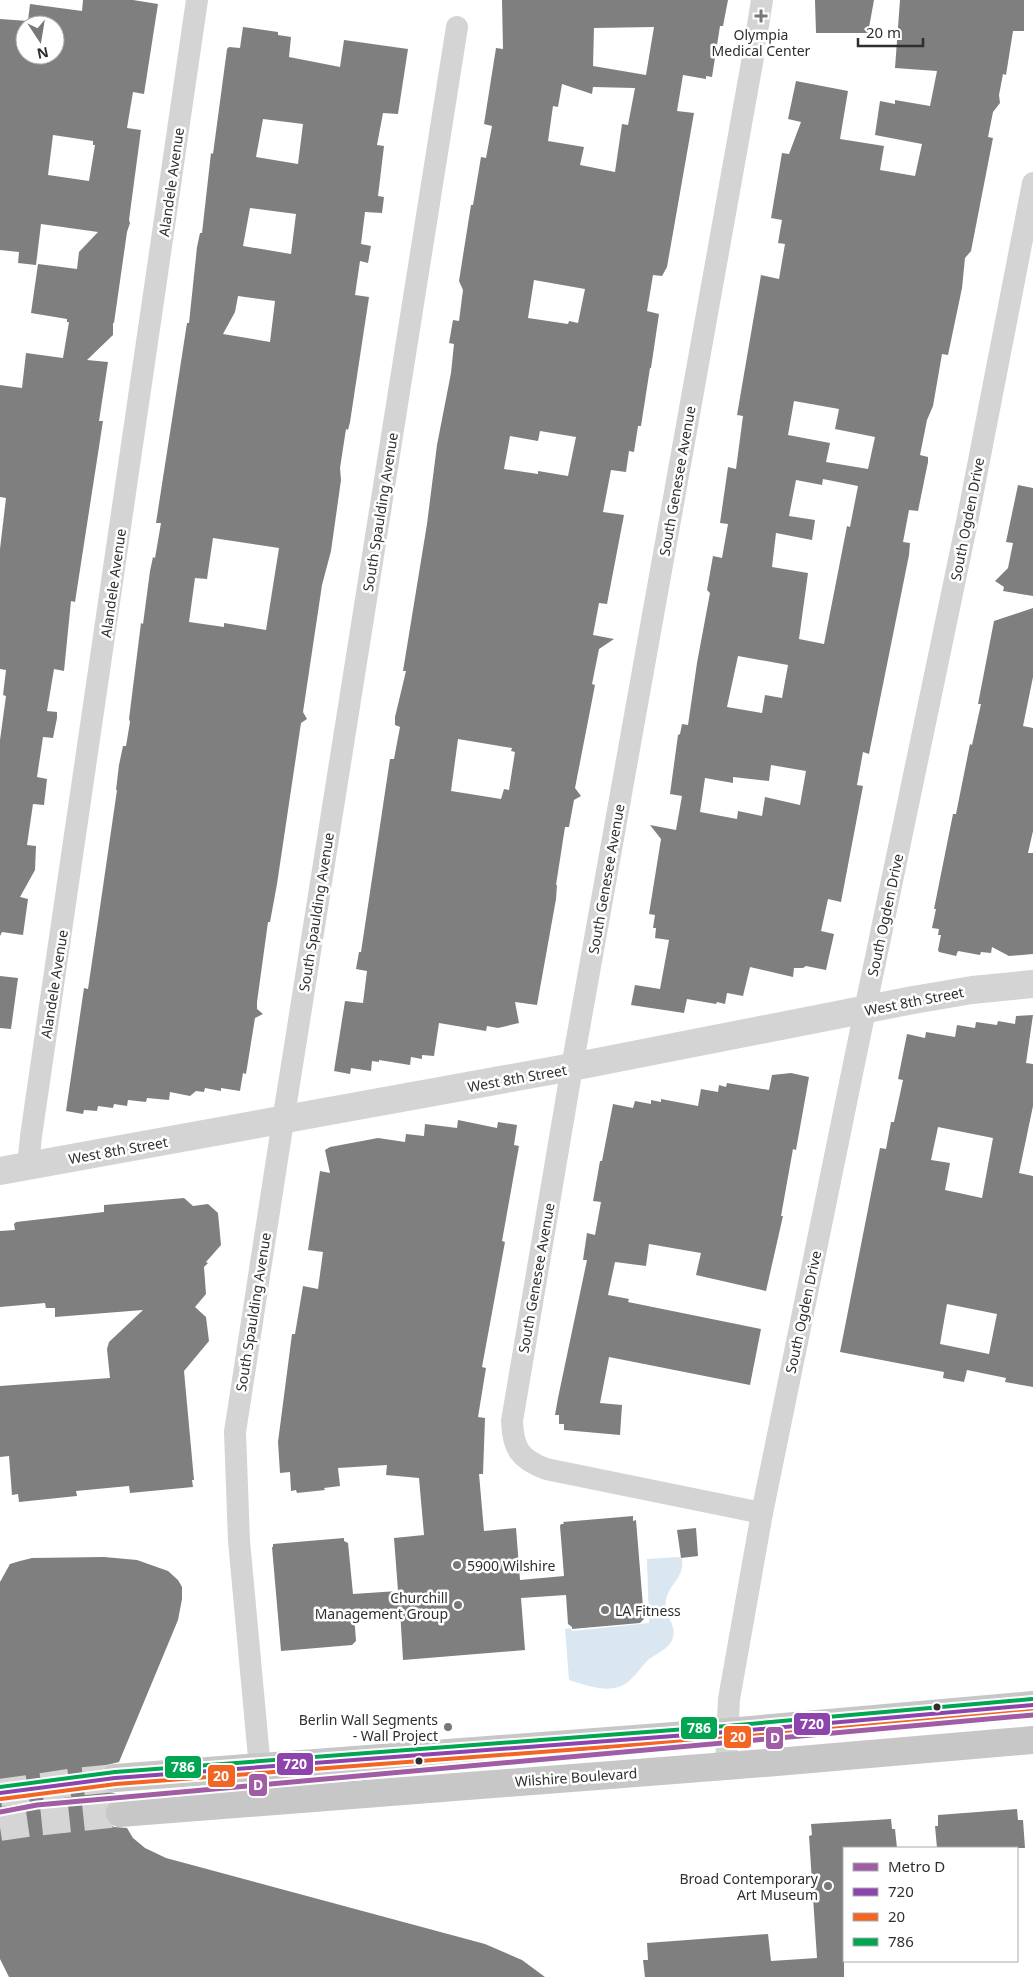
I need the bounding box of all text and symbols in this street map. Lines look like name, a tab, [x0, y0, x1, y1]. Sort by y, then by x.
marker: Olympia Medical Center	[754, 9, 768, 23]
north arrow	[15, 15, 65, 65]
scale bar	[858, 15, 923, 47]
text: 20 m	[866, 22, 901, 42]
place label: Olympia Medical Center	[712, 25, 811, 60]
text: N	[35, 43, 50, 64]
street label: Alandele Avenue	[154, 126, 188, 238]
street label: South Genesee Avenue	[654, 404, 700, 558]
street label: South Spaulding Avenue	[358, 431, 402, 593]
street label: South Ogden Drive	[946, 456, 988, 582]
street label: Alandele Avenue	[96, 527, 130, 639]
street label: South Genesee Avenue	[583, 802, 629, 956]
street label: South Spaulding Avenue	[294, 831, 338, 993]
street label: South Ogden Drive	[863, 852, 907, 978]
street label: Alandele Avenue	[36, 928, 72, 1040]
street label: West 8th Street	[863, 982, 965, 1020]
street label: West 8th Street	[466, 1060, 568, 1096]
street label: West 8th Street	[67, 1132, 169, 1168]
street label: South Genesee Avenue	[513, 1201, 559, 1355]
street label: South Spaulding Avenue	[231, 1231, 275, 1393]
street label: South Ogden Drive	[781, 1249, 825, 1375]
place label: 5900 Wilshire	[467, 1556, 555, 1575]
marker: 5900 Wilshire	[451, 1559, 463, 1571]
place label: Churchill Management Group	[315, 1588, 448, 1623]
marker: Churchill Management Group	[452, 1599, 464, 1611]
place label: LA Fitness	[615, 1601, 681, 1620]
marker: LA Fitness	[599, 1604, 611, 1616]
unlabelled marker	[932, 1702, 942, 1712]
place label: Berlin Wall Segments - Wall Project	[299, 1710, 438, 1745]
line badge: 720	[793, 1712, 831, 1736]
text: 720	[800, 1714, 824, 1733]
line badge: 786	[680, 1716, 718, 1740]
text: 786	[687, 1718, 711, 1737]
marker: Berlin Wall Segments - Wall Project	[442, 1721, 454, 1733]
line badge: 20	[723, 1725, 752, 1749]
line badge: D	[765, 1726, 784, 1750]
text: 20	[730, 1727, 746, 1746]
text: D	[770, 1728, 780, 1747]
line badge: 720	[276, 1752, 314, 1776]
text: 720	[283, 1754, 307, 1773]
line badge: 786	[164, 1755, 202, 1779]
unlabelled marker	[414, 1756, 424, 1766]
text: 786	[171, 1757, 195, 1776]
street label: Wilshire Boulevard	[514, 1763, 638, 1791]
line badge: 20	[207, 1764, 236, 1788]
text: 20	[213, 1766, 229, 1785]
line badge: D	[248, 1773, 268, 1797]
text: D	[253, 1775, 263, 1794]
legend	[843, 1847, 1018, 1962]
text: Metro D	[888, 1856, 945, 1876]
place label: Broad Contemporary Art Museum	[679, 1869, 819, 1904]
marker: Broad Contemporary Art Museum	[822, 1880, 834, 1892]
text: 720	[888, 1881, 914, 1901]
text: 20	[888, 1906, 905, 1926]
text: 786	[888, 1931, 914, 1951]

